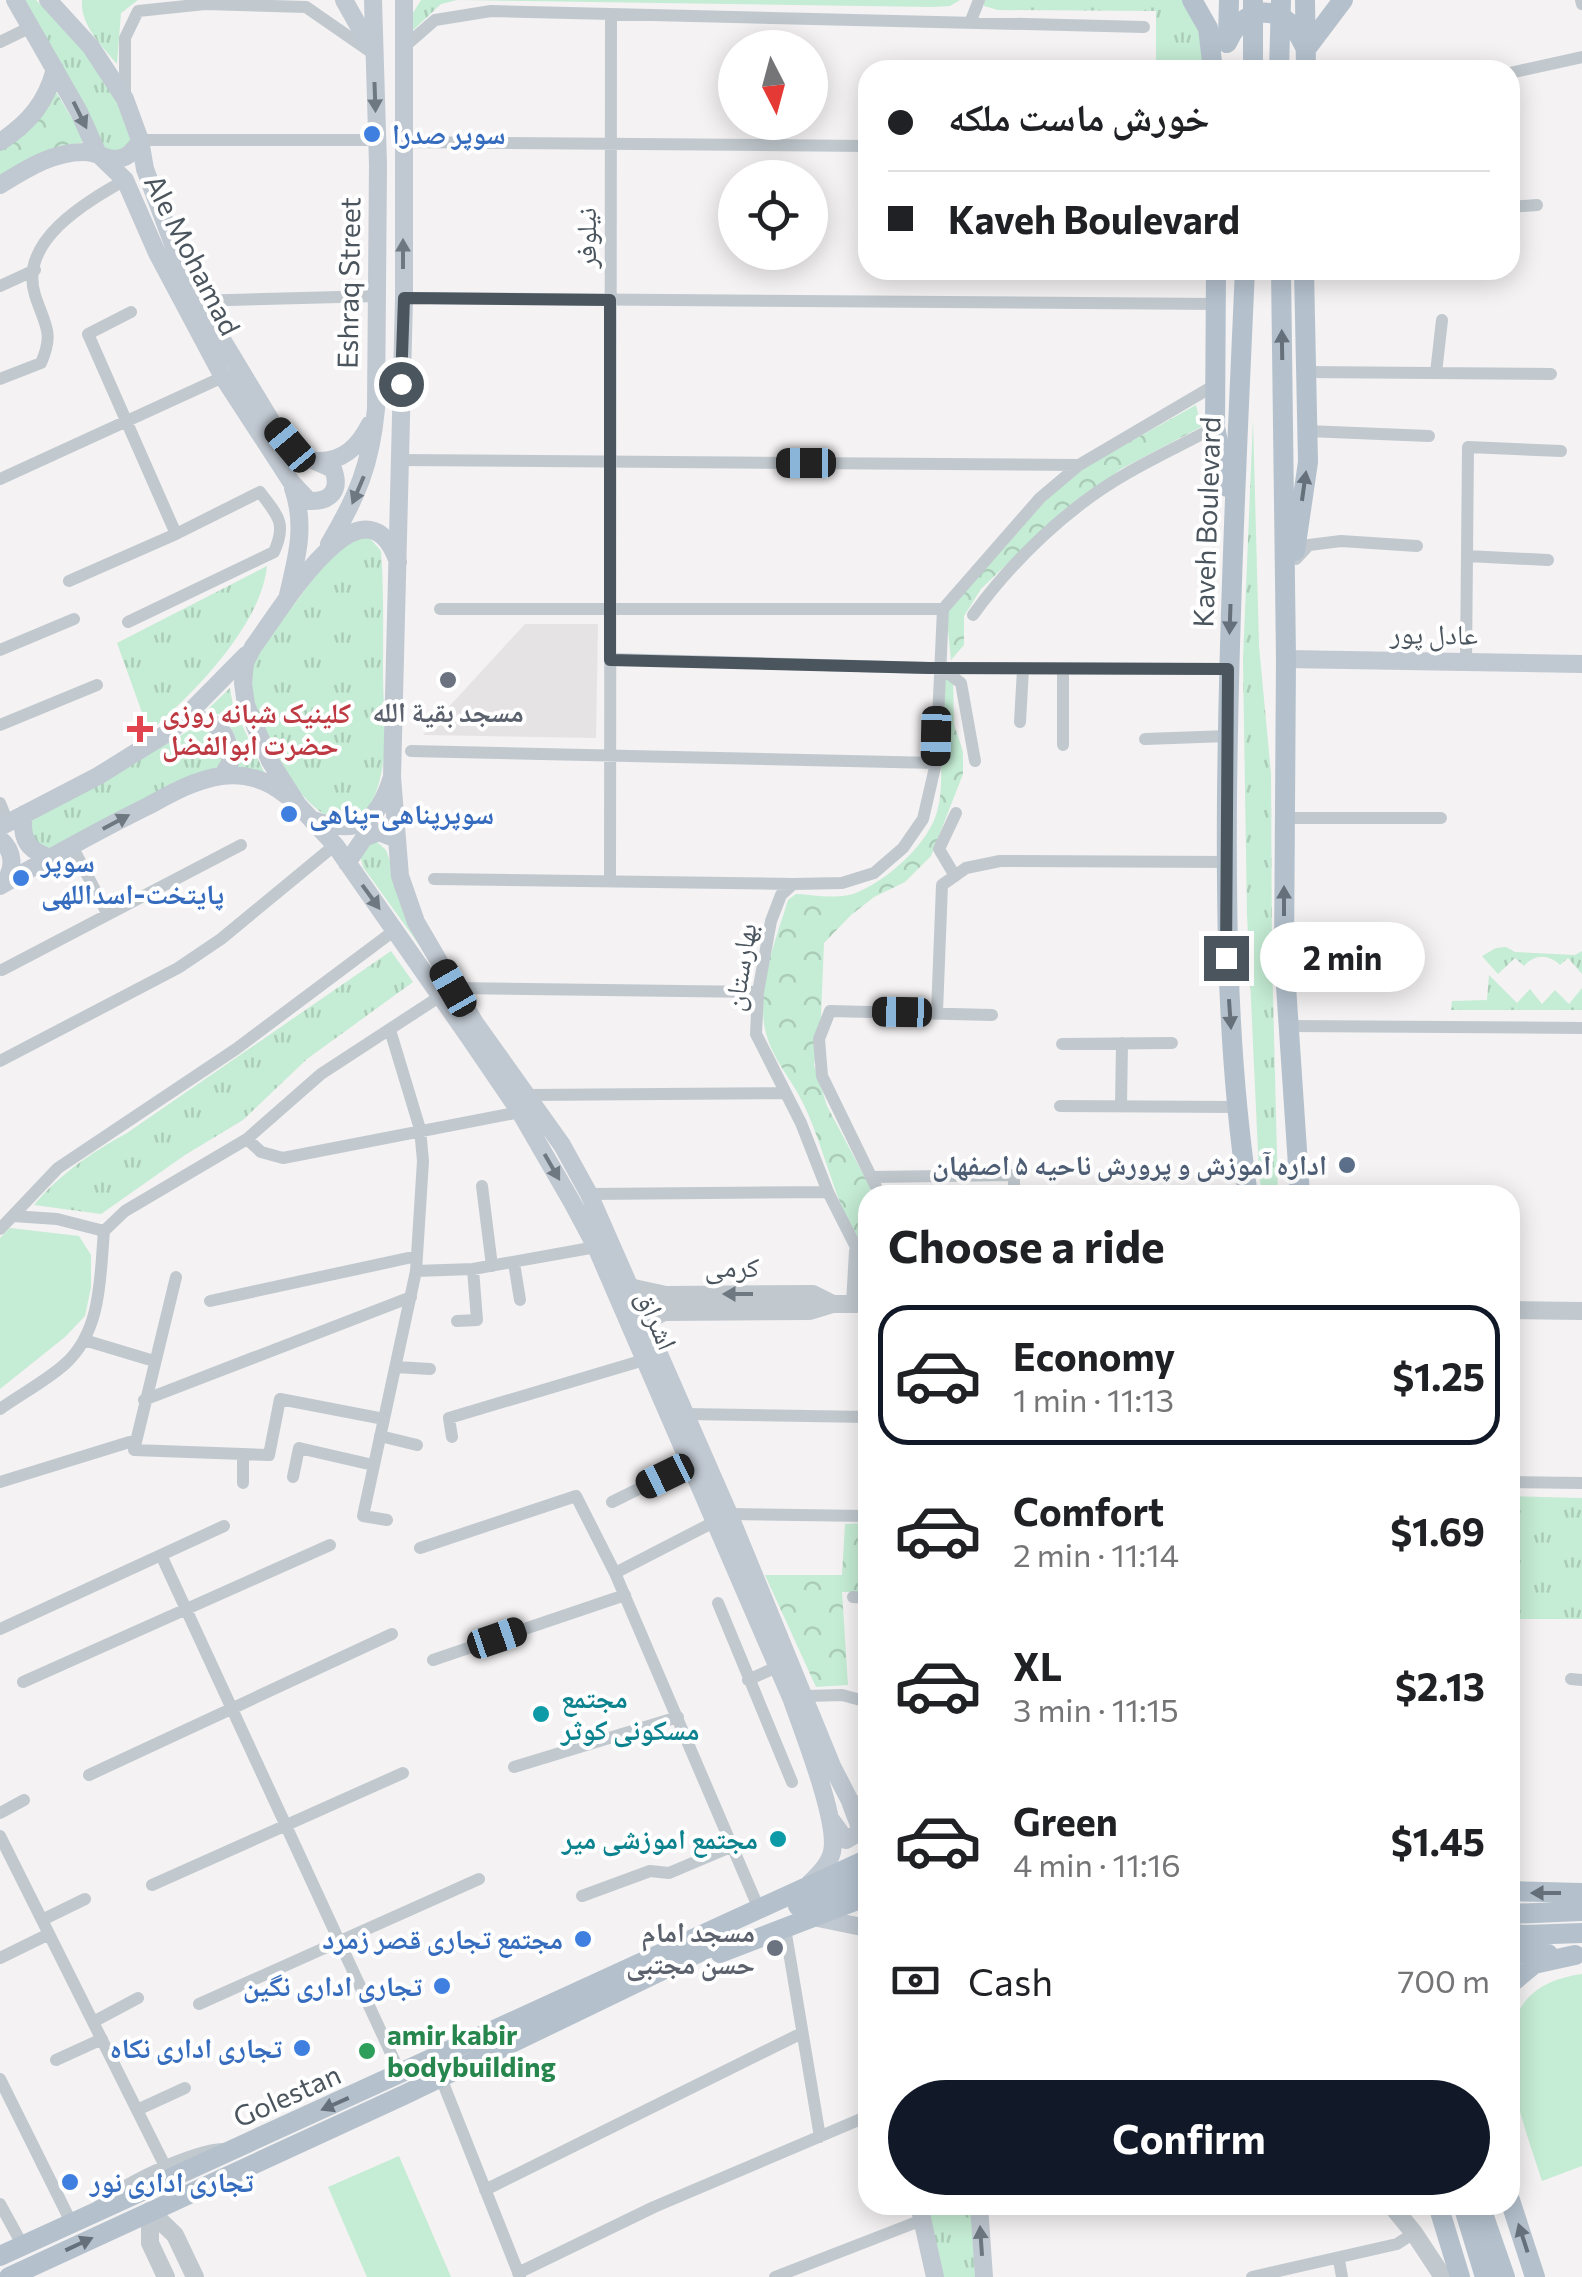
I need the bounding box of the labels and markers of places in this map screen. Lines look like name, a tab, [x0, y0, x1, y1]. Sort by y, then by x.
place label: سوپر صدرا	[392, 116, 506, 151]
marker: سوپر صدرا	[361, 123, 383, 145]
marker: مسجد بقیة الله	[437, 669, 459, 691]
place label: مسجد بقیة الله	[372, 694, 524, 729]
place label: کلینیک شبانه روزی حضرت ابوالفضل	[162, 695, 351, 763]
marker: کلینیک شبانه روزی حضرت ابوالفضل	[127, 716, 153, 742]
place label: سوپرپناهی-پناهی	[309, 796, 494, 832]
marker: سوپرپناهی-پناهی	[278, 803, 300, 825]
place label: سوپر پایتخت-اسداللهی	[40, 844, 224, 912]
marker: سوپر پایتخت-اسداللهی	[10, 867, 32, 889]
place label: اداره آموزش و پرورش ناحیه ۵ اصفهان	[932, 1147, 1327, 1182]
marker: اداره آموزش و پرورش ناحیه ۵ اصفهان	[1336, 1154, 1358, 1176]
place label: مجتمع مسکونی کوثر	[560, 1680, 700, 1748]
marker: مجتمع مسکونی کوثر	[530, 1703, 552, 1725]
place label: مجتمع اموزشی میر	[561, 1821, 758, 1858]
marker: مجتمع اموزشی میر	[767, 1828, 789, 1850]
place label: مسجد امام حسن مجتبی	[626, 1914, 755, 1982]
place label: مجتمع تجاری قصر زمرد	[322, 1921, 563, 1958]
marker: مجتمع تجاری قصر زمرد	[572, 1928, 594, 1950]
marker: مسجد امام حسن مجتبی	[764, 1937, 786, 1959]
place label: تجاری اداری نگین	[243, 1968, 422, 2004]
marker: تجاری اداری نگین	[431, 1975, 453, 1997]
place label: amir kabir bodybuilding	[387, 2017, 556, 2083]
place label: تجاری اداری نکاه	[110, 2030, 282, 2065]
marker: تجاری اداری نکاه	[291, 2037, 313, 2059]
marker: amir kabir bodybuilding	[356, 2040, 378, 2062]
place label: تجاری اداری نور	[89, 2164, 254, 2199]
marker: تجاری اداری نور	[59, 2171, 81, 2193]

